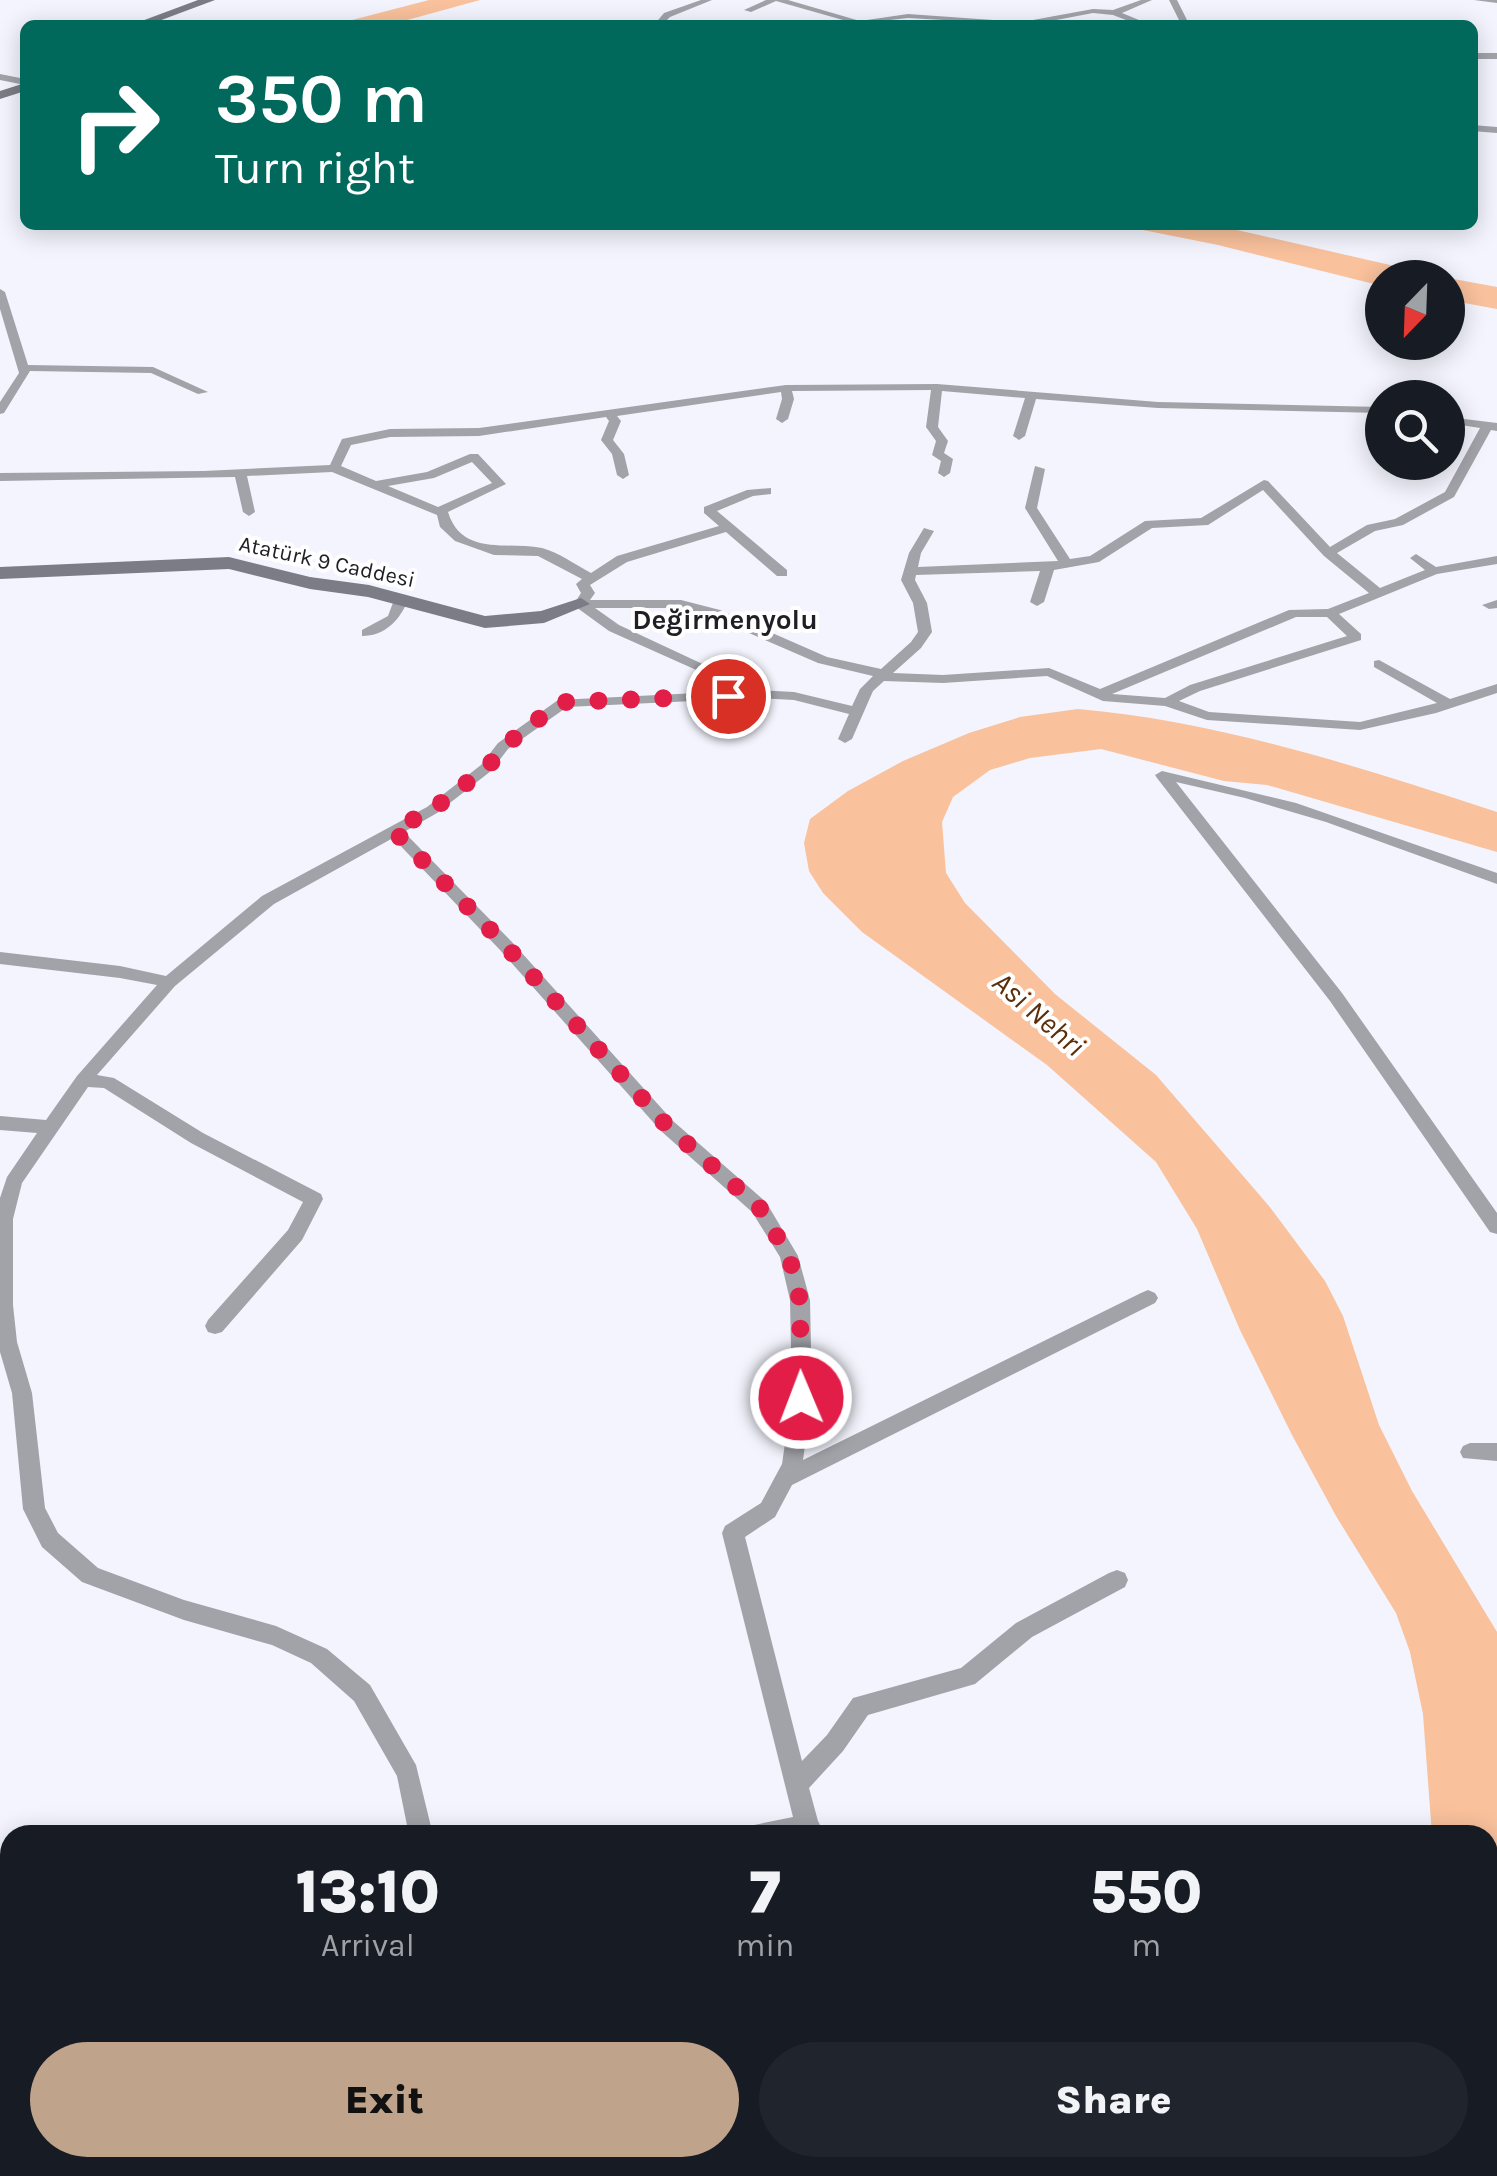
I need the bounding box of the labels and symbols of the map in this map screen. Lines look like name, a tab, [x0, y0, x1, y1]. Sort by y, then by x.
north arrow	[1365, 260, 1465, 360]
street label: Atatürk 9 Caddesi	[237, 531, 417, 593]
district label: Değirmenyolu	[632, 603, 818, 636]
pin	[686, 654, 771, 739]
water label: Asi Nehri	[985, 964, 1093, 1064]
position arrow	[749, 1346, 853, 1450]

